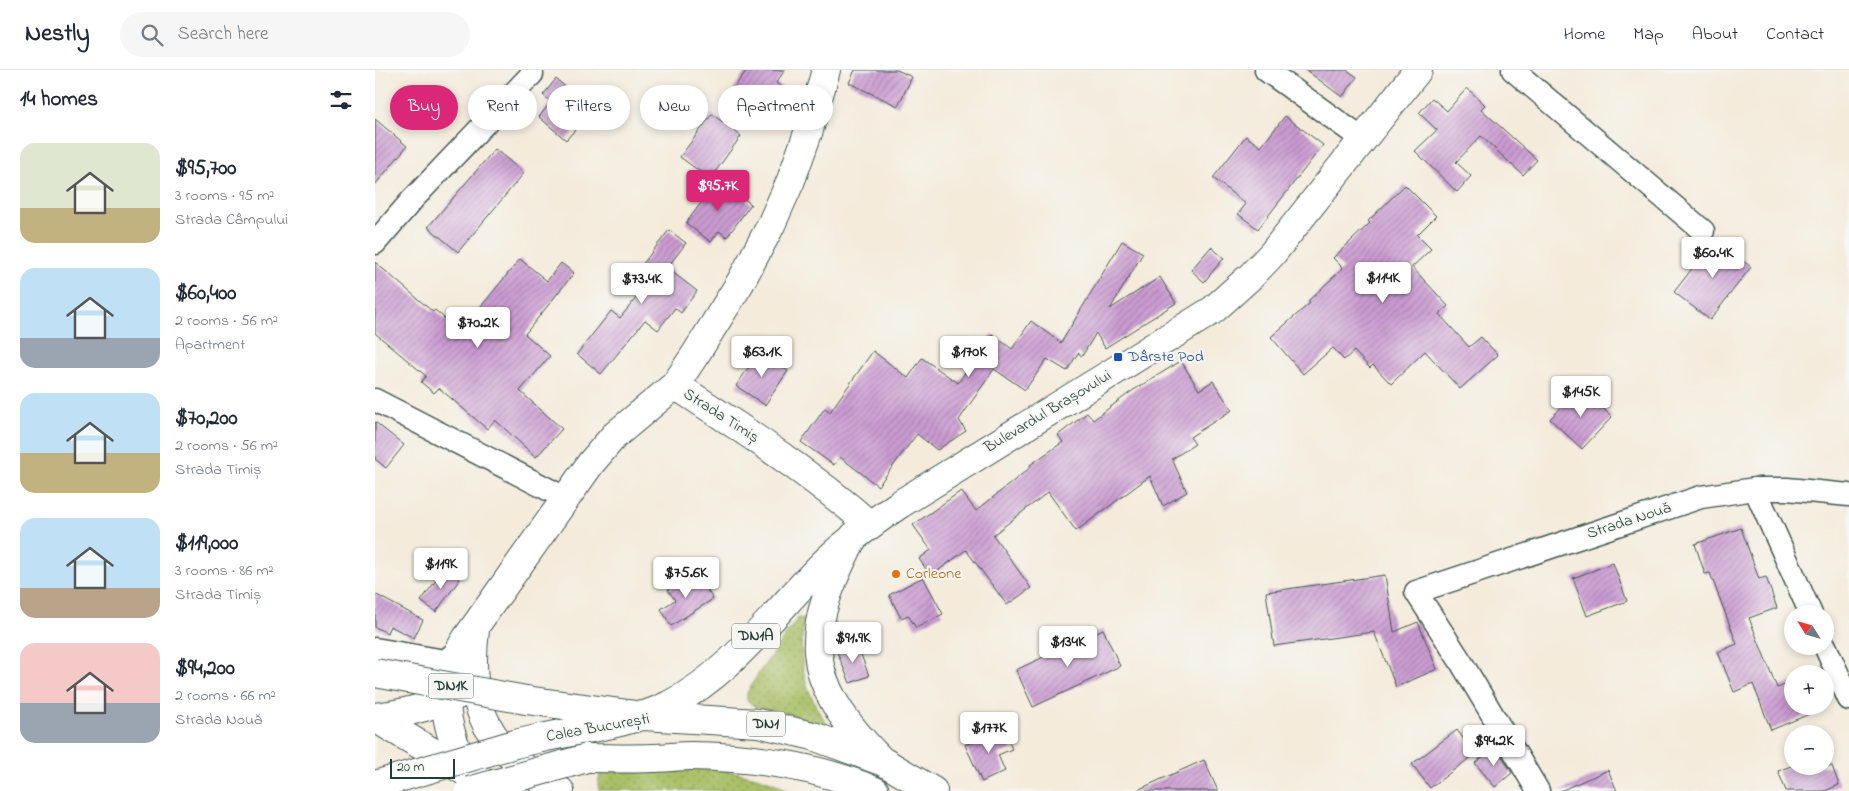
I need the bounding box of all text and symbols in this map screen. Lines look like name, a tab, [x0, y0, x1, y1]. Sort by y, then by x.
search box	[120, 12, 470, 57]
text: Nestly	[25, 17, 90, 52]
icon: search	[138, 21, 166, 49]
text: Search here	[178, 21, 269, 48]
text: Home	[1564, 22, 1605, 48]
text: Map	[1633, 22, 1664, 48]
text: About	[1692, 22, 1738, 48]
text: Contact	[1766, 22, 1824, 48]
text: 14 homes	[20, 85, 98, 115]
chip: Buy	[390, 85, 458, 130]
chip: Rent	[468, 85, 537, 130]
chip: Filters	[547, 85, 630, 130]
chip: New	[640, 85, 708, 130]
chip: Apartment	[718, 85, 833, 130]
icon: filters	[327, 86, 355, 114]
text: $95,700	[175, 154, 236, 184]
icon: home	[60, 163, 120, 223]
pin: $95.7K	[677, 170, 759, 212]
text: $95.7K	[697, 174, 739, 198]
text: 3 rooms · 95 m²	[175, 184, 274, 208]
text: Strada Câmpului	[175, 208, 288, 232]
pin: $60.4K	[1672, 236, 1754, 279]
text: $60.4K	[1692, 241, 1734, 265]
pin: $73.4K	[601, 262, 683, 305]
pin: $114K	[1348, 262, 1418, 304]
text: $114K	[1366, 266, 1400, 290]
text: $73.4K	[622, 267, 662, 291]
text: $60,400	[175, 279, 236, 309]
icon: home	[60, 288, 120, 348]
pin: $70.2K	[437, 306, 519, 349]
text: 2 rooms · 56 m²	[175, 309, 278, 333]
text: $70.2K	[457, 311, 499, 335]
text: Apartment	[175, 333, 245, 357]
pin: $63.1K	[721, 336, 803, 378]
pin: $170K	[934, 336, 1004, 378]
text: $63.1K	[742, 340, 782, 364]
text: $170K	[951, 340, 987, 364]
place label: Dârste Pod	[1127, 345, 1204, 369]
marker: Dârste Pod	[1112, 351, 1124, 363]
street label: Bulevardul Brașovului	[979, 364, 1116, 460]
pin: $145K	[1546, 376, 1616, 418]
text: $145K	[1562, 380, 1600, 404]
street label: Strada Timiș	[678, 382, 764, 450]
text: $70,200	[175, 404, 238, 434]
icon: home	[60, 413, 120, 473]
text: 2 rooms · 56 m²	[175, 434, 278, 458]
text: Strada Timiș	[175, 458, 261, 482]
street label: Strada Nouă	[1584, 496, 1674, 546]
text: $119,000	[175, 529, 238, 559]
icon: home	[60, 538, 120, 598]
pin: $119K	[406, 548, 476, 590]
text: $119K	[425, 552, 457, 576]
pin: $75.6K	[645, 556, 727, 599]
text: 3 rooms · 86 m²	[175, 559, 273, 583]
text: $75.6K	[664, 561, 708, 585]
place label: Corleone	[906, 562, 962, 586]
marker: Corleone	[890, 568, 902, 580]
text: Strada Timiș	[175, 583, 261, 607]
north arrow	[1784, 605, 1834, 655]
map controls	[1784, 605, 1834, 775]
pin: $91.9K	[812, 622, 894, 664]
road number: DN1A	[732, 624, 780, 648]
text: $91.9K	[835, 626, 871, 650]
pin: $134K	[1033, 626, 1103, 668]
text: $134K	[1050, 630, 1086, 654]
text: $94,200	[175, 654, 235, 684]
icon: home	[60, 663, 120, 723]
button: +	[1784, 665, 1834, 715]
road number: DN1K	[429, 674, 473, 698]
text: 2 rooms · 66 m²	[175, 684, 276, 708]
street label: Calea București	[544, 707, 652, 749]
text: Strada Nouă	[175, 708, 262, 732]
road number: DN1	[747, 712, 785, 736]
pin: $177K	[954, 712, 1024, 754]
text: $177K	[971, 716, 1007, 740]
pin: $94.2K	[1453, 724, 1535, 767]
button: −	[1784, 725, 1834, 775]
text: $94.2K	[1474, 729, 1514, 753]
scale bar	[390, 756, 455, 779]
text: 20 m	[397, 757, 424, 778]

